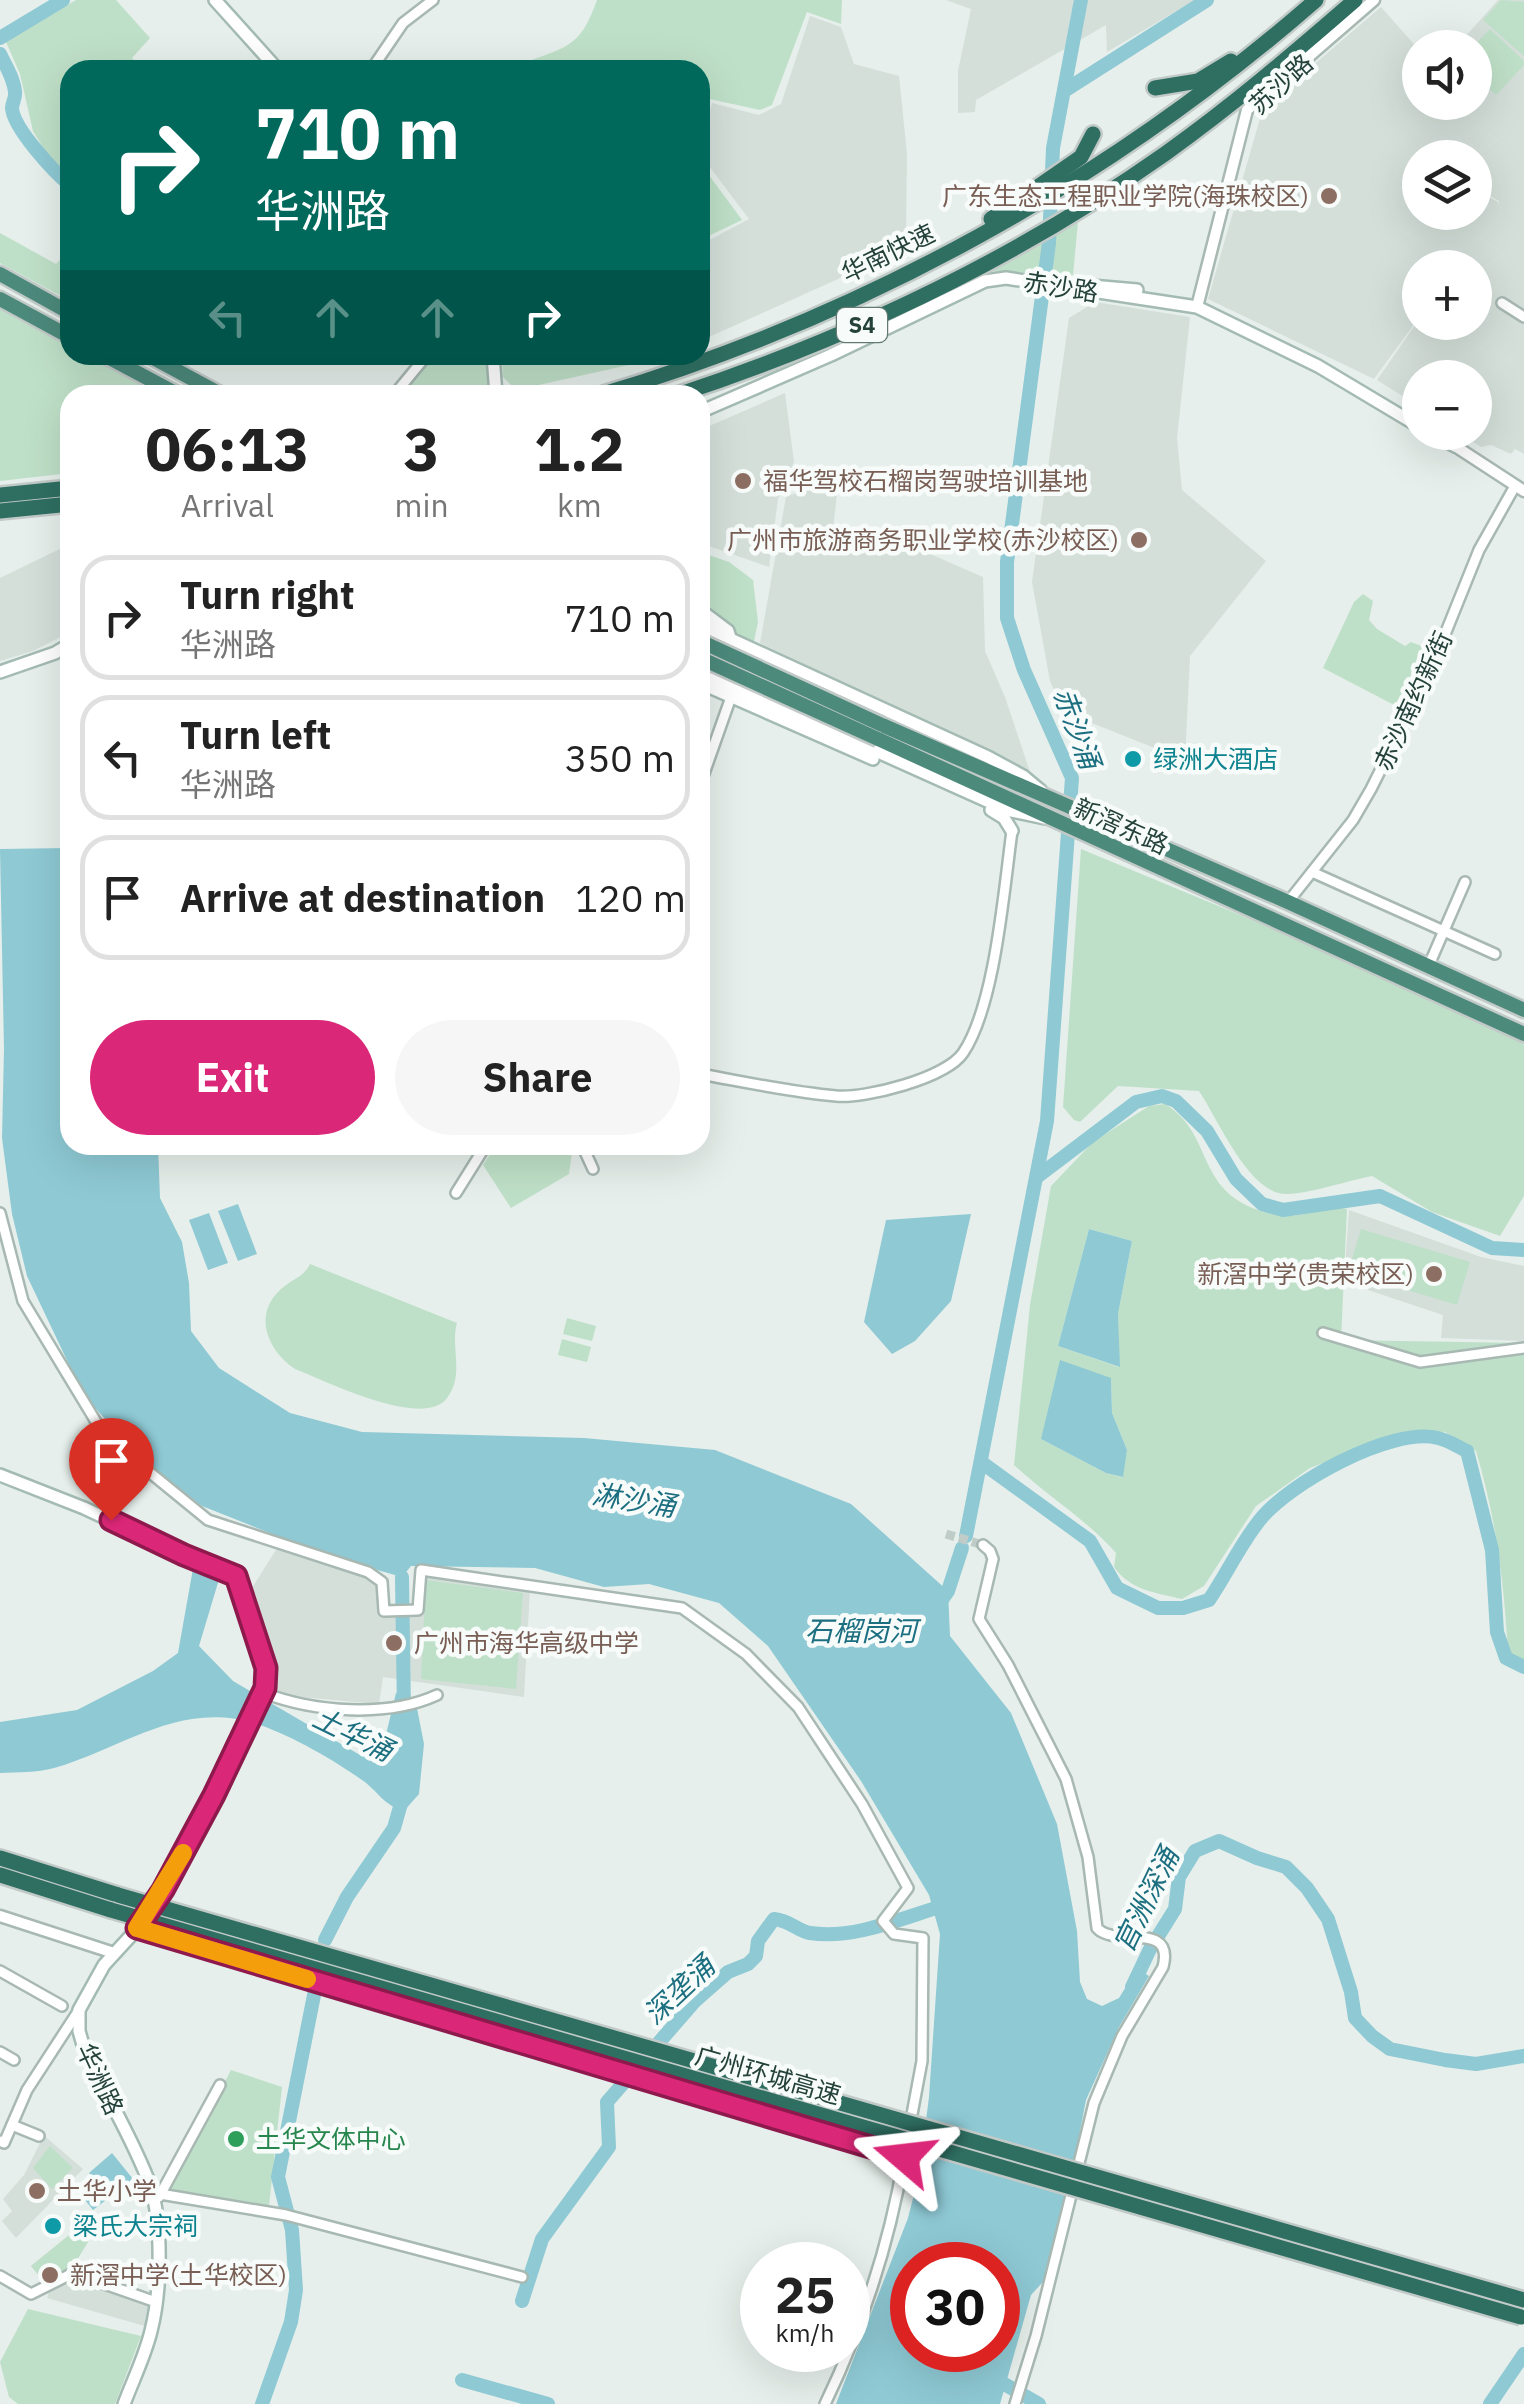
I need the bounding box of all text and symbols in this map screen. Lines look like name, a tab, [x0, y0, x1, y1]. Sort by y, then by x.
map controls	[1402, 30, 1492, 450]
button: sound	[1402, 30, 1492, 120]
street label: 苏沙路	[1242, 46, 1320, 121]
text: 710 m	[255, 87, 460, 178]
icon: right	[90, 100, 220, 230]
button: layers	[1402, 140, 1492, 230]
place label: 广东生态工程职业学院(海珠校区)	[942, 179, 1309, 212]
text: 华洲路	[255, 181, 390, 239]
marker: 广东生态工程职业学院(海珠校区)	[1318, 185, 1340, 207]
street label: 华南快速	[836, 216, 940, 289]
button: +	[1402, 250, 1492, 340]
street label: 赤沙路	[1021, 264, 1101, 309]
icon: left	[200, 290, 255, 345]
icon: ahead	[305, 290, 360, 345]
icon: ahead	[410, 290, 465, 345]
icon: right	[515, 290, 570, 345]
road number: S4	[837, 308, 887, 342]
button: −	[1402, 360, 1492, 450]
text: 06:13	[145, 409, 309, 488]
text: 3	[404, 409, 440, 488]
text: 1.2	[534, 409, 625, 488]
place label: 福华驾校石榴岗驾驶培训基地	[763, 464, 1088, 497]
marker: 福华驾校石榴岗驾驶培训基地	[732, 470, 754, 492]
text: Arrival	[181, 484, 274, 526]
text: min	[395, 484, 449, 526]
text: km	[557, 484, 602, 526]
place label: 广州市旅游商务职业学校(赤沙校区)	[727, 523, 1119, 556]
marker: 广州市旅游商务职业学校(赤沙校区)	[1128, 529, 1150, 551]
text: Turn right	[180, 570, 355, 619]
icon: right	[95, 590, 150, 645]
text: 710 m	[564, 593, 675, 642]
text: 华洲路	[180, 623, 276, 665]
street label: 赤沙南约新街	[1366, 626, 1459, 776]
water label: 赤沙涌	[1046, 682, 1110, 776]
text: Turn left	[180, 710, 331, 759]
icon: left	[95, 730, 150, 785]
text: 350 m	[564, 733, 675, 782]
place label: 绿洲大酒店	[1153, 742, 1278, 775]
marker: 绿洲大酒店	[1122, 748, 1144, 770]
text: 华洲路	[180, 763, 276, 805]
street label: 新滘东路	[1069, 790, 1174, 861]
icon: arrive	[95, 870, 150, 925]
text: Arrive at destination	[180, 873, 545, 922]
text: 120 m	[575, 873, 686, 922]
button: Exit	[90, 1020, 375, 1135]
button: Share	[395, 1020, 680, 1135]
place label: 新滘中学(贵荣校区)	[1197, 1257, 1414, 1290]
marker: 新滘中学(贵荣校区)	[1423, 1263, 1445, 1285]
pin	[69, 1418, 154, 1521]
icon: arrive	[84, 1433, 139, 1488]
water label: 淋沙涌	[590, 1475, 681, 1525]
water label: 石榴岗河	[805, 1612, 922, 1649]
place label: 广州市海华高级中学	[414, 1626, 639, 1659]
marker: 广州市海华高级中学	[383, 1632, 405, 1654]
water label: 土华涌	[307, 1699, 402, 1770]
water label: 官洲深涌	[1104, 1839, 1188, 1958]
water label: 深垄涌	[635, 1945, 724, 2032]
street label: 华洲路	[70, 2038, 131, 2120]
street label: 广州环城高速	[691, 2038, 845, 2111]
position arrow	[852, 2105, 956, 2209]
place label: 土华文体中心	[256, 2122, 406, 2155]
marker: 土华文体中心	[225, 2128, 247, 2150]
place label: 土华小学	[57, 2174, 157, 2207]
marker: 土华小学	[26, 2180, 48, 2202]
place label: 梁氏大宗祠	[73, 2209, 198, 2242]
marker: 梁氏大宗祠	[42, 2215, 64, 2237]
speed limit sign: 30	[890, 2242, 1020, 2372]
place label: 新滘中学(土华校区)	[70, 2258, 287, 2291]
text: 25	[775, 2262, 835, 2327]
marker: 新滘中学(土华校区)	[39, 2264, 61, 2286]
text: km/h	[776, 2316, 834, 2349]

